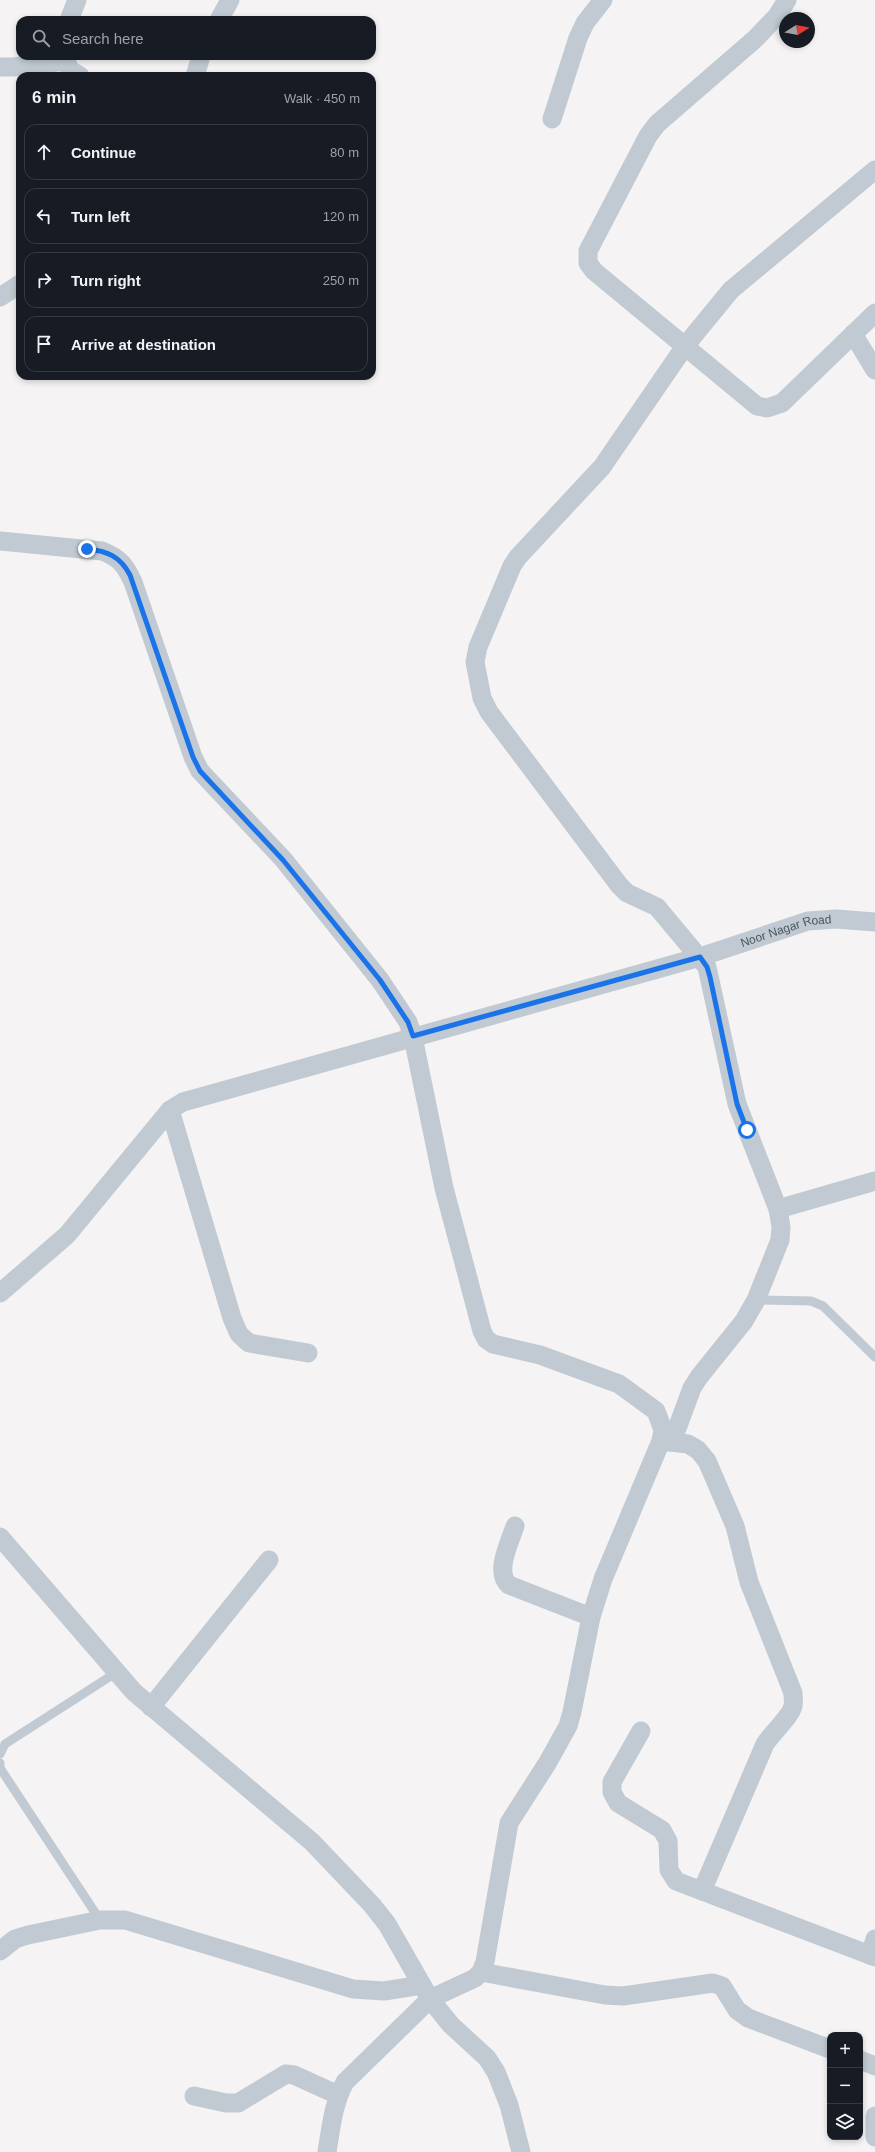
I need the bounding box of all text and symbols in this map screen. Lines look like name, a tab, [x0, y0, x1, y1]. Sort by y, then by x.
north arrow	[779, 12, 815, 48]
search box	[16, 16, 376, 60]
icon: search	[30, 27, 52, 49]
text: Search here	[62, 30, 144, 47]
text: 6 min	[32, 88, 76, 107]
text: Walk · 450 m	[284, 91, 360, 106]
icon: ahead	[33, 141, 55, 163]
text: Continue	[71, 144, 136, 161]
text: 80 m	[330, 145, 359, 160]
icon: left	[33, 205, 55, 227]
text: Turn left	[71, 208, 130, 225]
text: 120 m	[323, 209, 359, 224]
icon: right	[33, 269, 55, 291]
text: Turn right	[71, 272, 141, 289]
text: 250 m	[323, 273, 359, 288]
icon: arrive	[33, 333, 55, 355]
text: Arrive at destination	[71, 336, 216, 353]
route end	[78, 540, 96, 558]
street label: Noor Nagar Road	[739, 912, 832, 950]
route start	[738, 1121, 756, 1139]
map controls	[827, 2032, 863, 2140]
button: +	[827, 2032, 863, 2068]
button: −	[827, 2068, 863, 2104]
button: layers	[827, 2104, 863, 2140]

